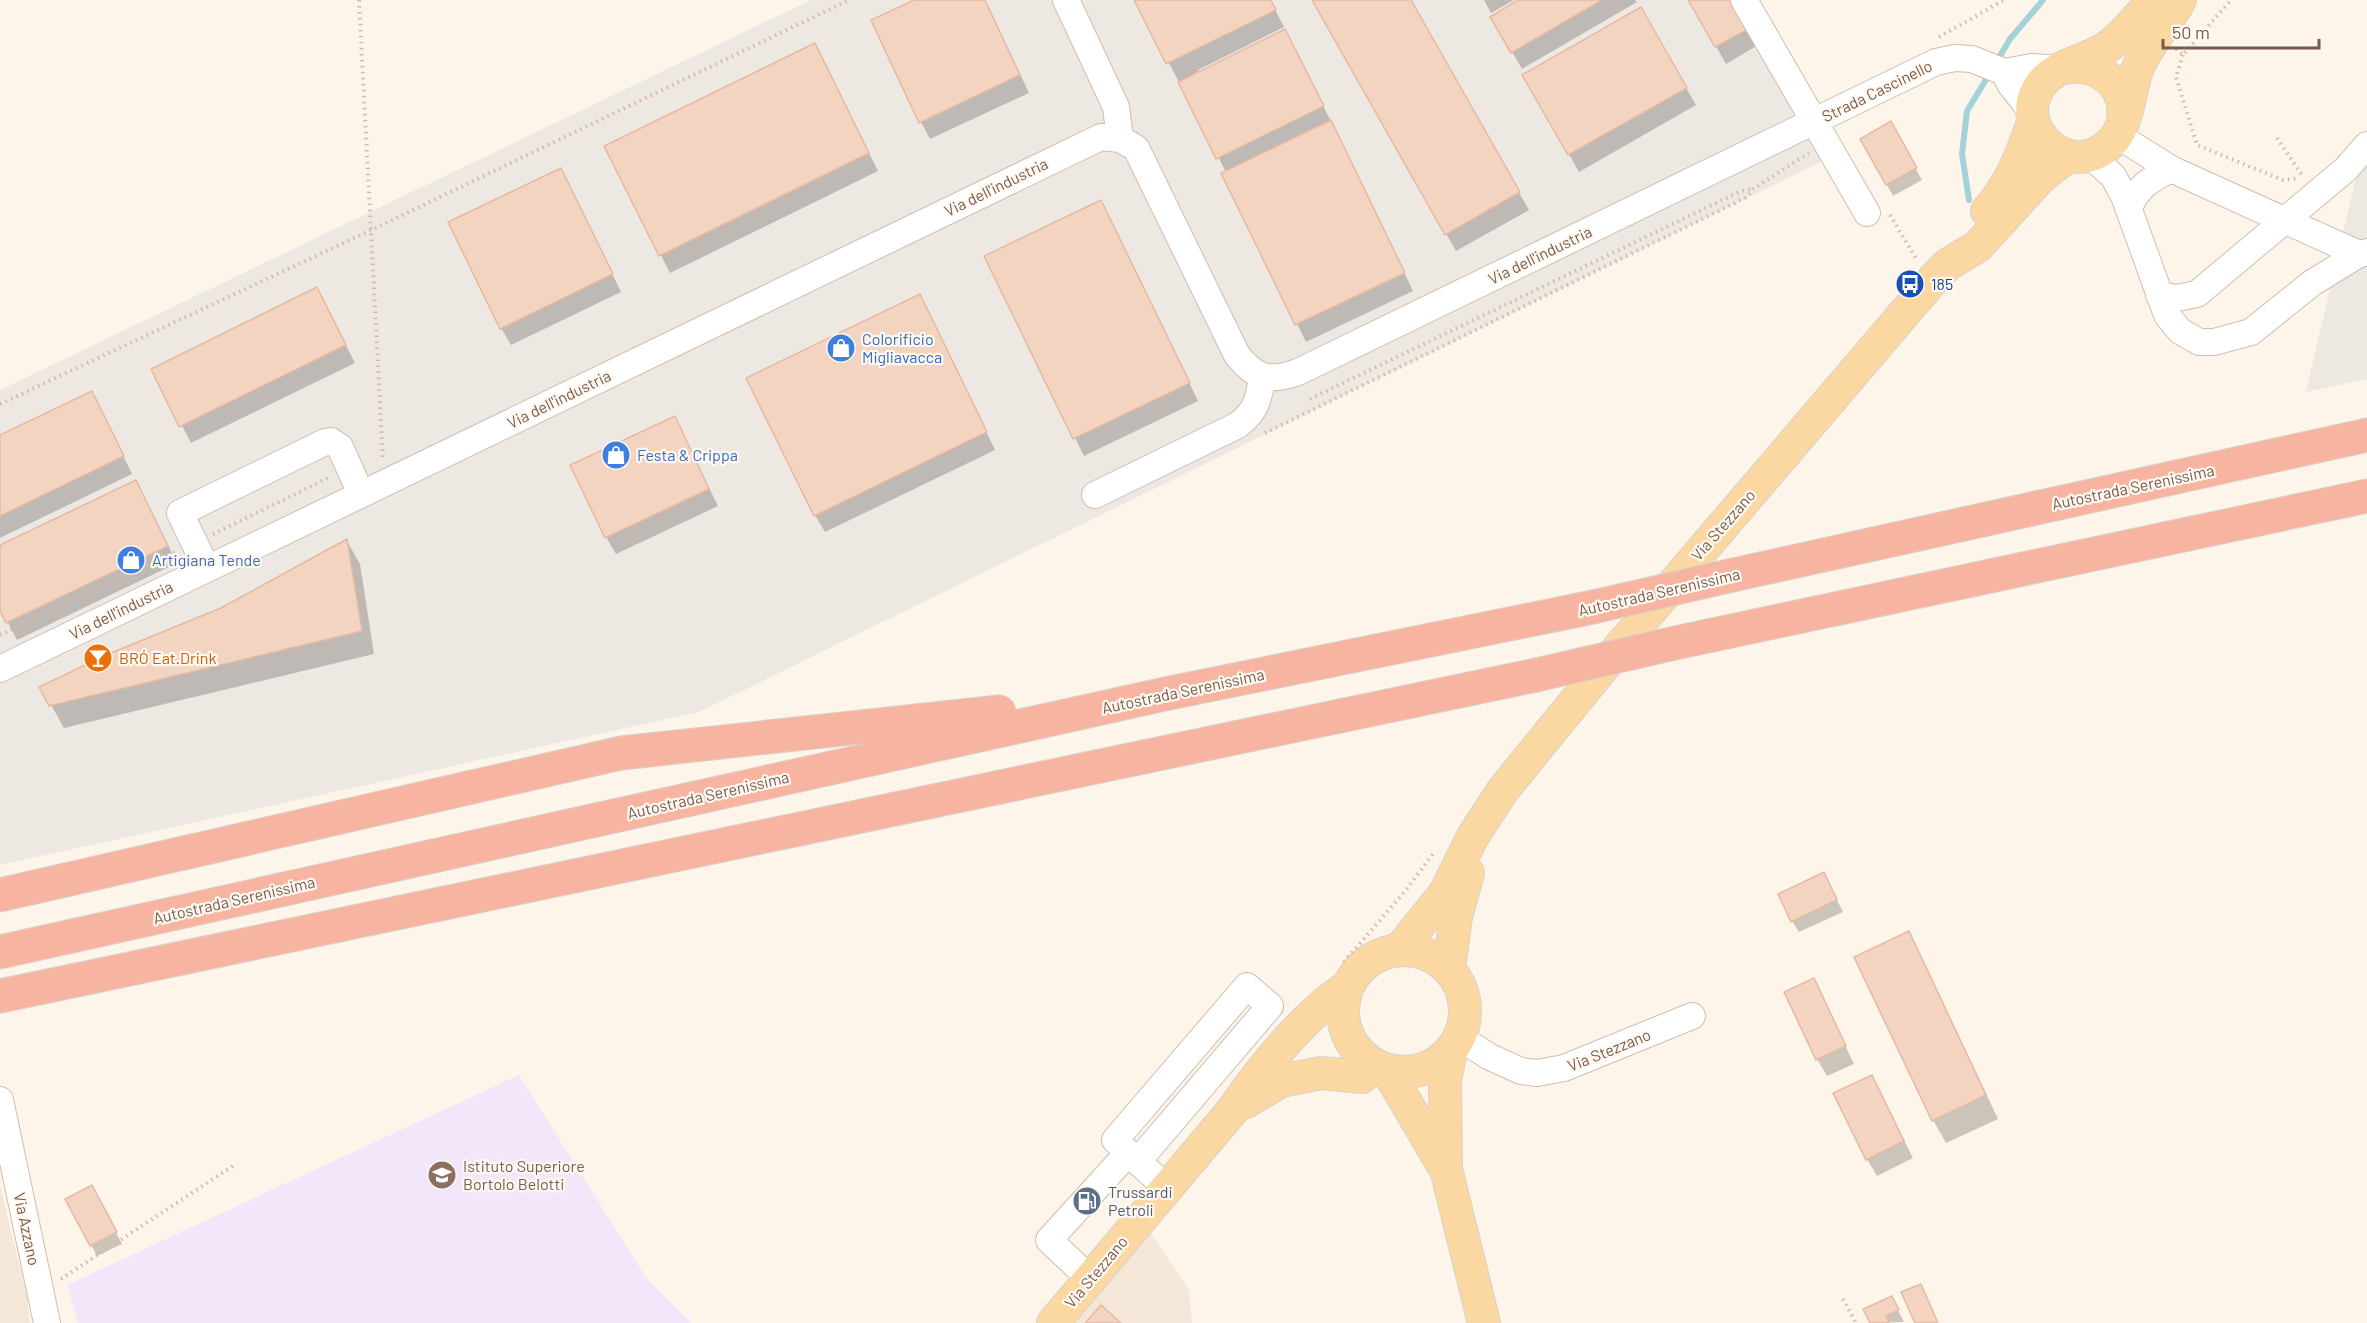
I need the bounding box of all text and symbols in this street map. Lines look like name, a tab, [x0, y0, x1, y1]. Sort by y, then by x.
scale bar	[2163, 12, 2319, 50]
text: 50 m	[2172, 21, 2210, 43]
street label: Strada Cascinello	[1819, 56, 1935, 125]
street label: Via dell'industria	[941, 153, 1051, 220]
street label: Via dell'industria	[1485, 221, 1595, 288]
bus stop icon: 185	[1894, 268, 1926, 300]
place label: 185	[1931, 274, 1953, 293]
place label: Colorificio Migliavacca	[862, 329, 942, 366]
shop icon: Colorificio Migliavacca	[825, 332, 857, 364]
street label: Via dell'industria	[504, 365, 614, 432]
shop icon: Festa & Crippa	[600, 439, 632, 471]
place label: Festa & Crippa	[637, 445, 738, 464]
street label: Autostrada Serenissima	[2050, 460, 2216, 513]
street label: Via Stezzano	[1687, 485, 1759, 564]
shop icon: Artigiana Tende	[115, 544, 147, 576]
place label: Artigiana Tende	[152, 550, 261, 569]
street label: Autostrada Serenissima	[1576, 564, 1742, 619]
street label: Via dell'industria	[66, 576, 176, 643]
bar icon: BRÓ Eat.Drink	[82, 642, 114, 674]
place label: BRÓ Eat.Drink	[119, 648, 216, 667]
street label: Autostrada Serenissima	[1100, 664, 1266, 717]
street label: Autostrada Serenissima	[625, 767, 791, 822]
street label: Autostrada Serenissima	[151, 872, 317, 927]
street label: Via Stezzano	[1564, 1024, 1653, 1075]
place label: Istituto Superiore Bortolo Belotti	[463, 1156, 585, 1193]
school or university icon: Istituto Superiore Bortolo Belotti	[426, 1159, 458, 1191]
place label: Trussardi Petroli	[1108, 1182, 1173, 1219]
fuel station icon: Trussardi Petroli	[1071, 1185, 1103, 1217]
street label: Via Azzano	[10, 1191, 45, 1267]
street label: Via Stezzano	[1060, 1232, 1131, 1311]

